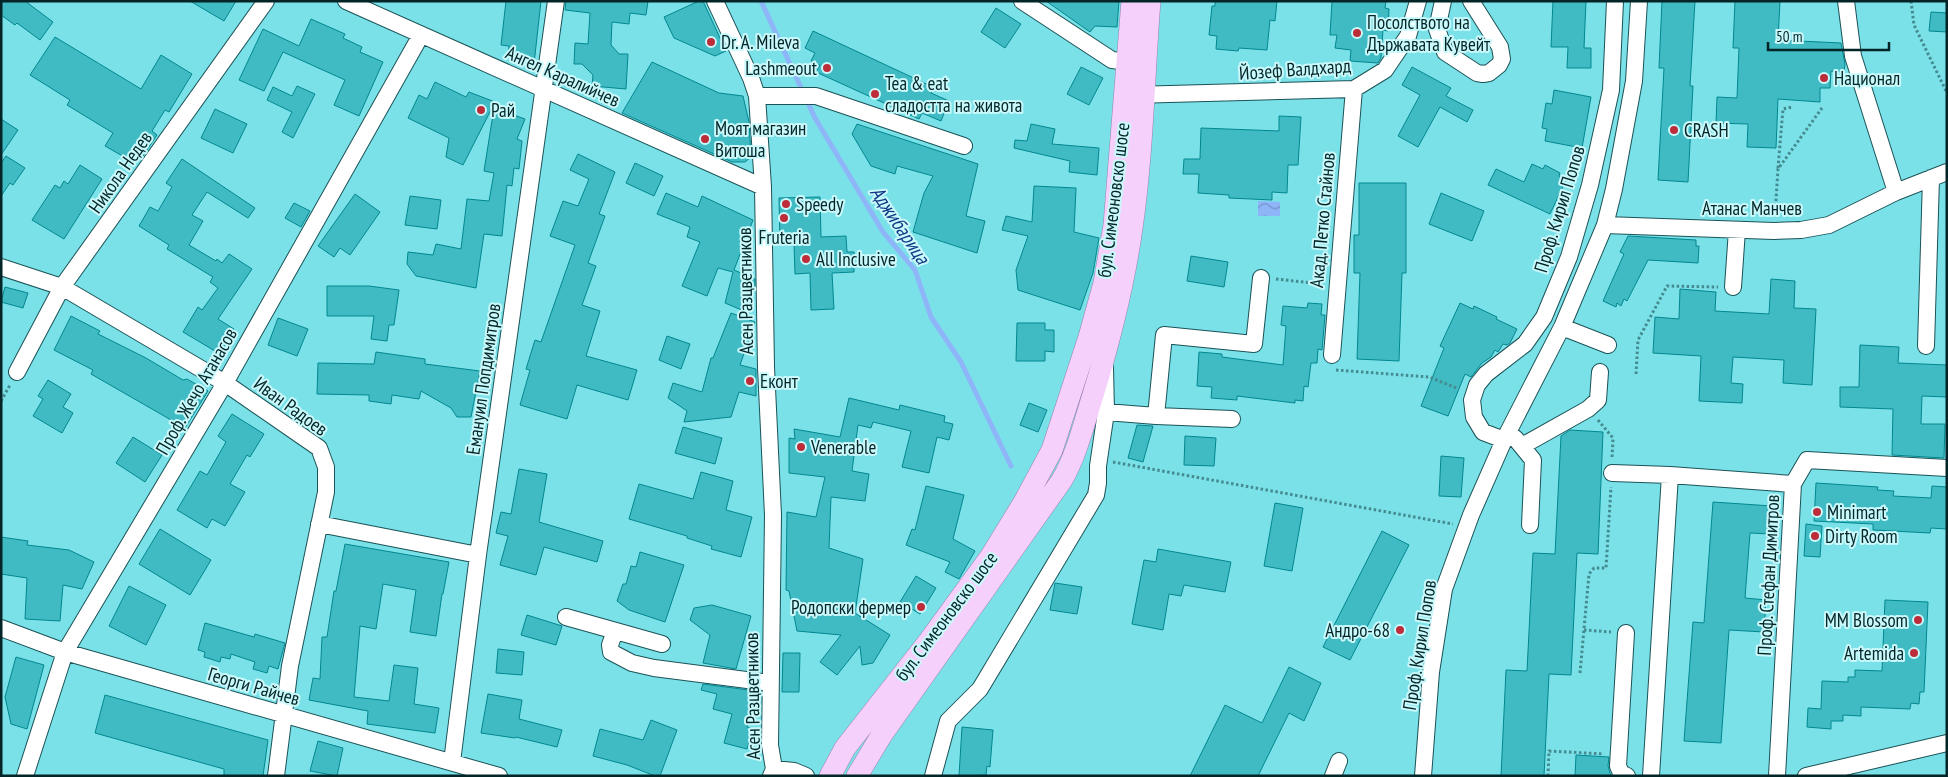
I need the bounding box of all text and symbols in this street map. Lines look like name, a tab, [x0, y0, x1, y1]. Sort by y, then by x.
place label: Посолството на Държавата Кувейт	[1367, 10, 1491, 56]
scale bar	[1768, 20, 1889, 52]
marker: Посолството на Държавата Кувейт	[1351, 27, 1363, 39]
text: 50 m	[1776, 27, 1802, 46]
place label: Dr. A. Mileva	[721, 30, 800, 54]
marker: Dr. A. Mileva	[705, 36, 717, 48]
street label: Ангел Каралийчев	[502, 40, 624, 112]
street label: Йозеф Валдхард	[1238, 53, 1352, 85]
place label: Lashmeout	[745, 56, 818, 80]
marker: Lashmeout	[821, 62, 833, 74]
place label: Национал	[1834, 66, 1900, 90]
place label: Tea & eat сладостта на живота	[885, 71, 1022, 117]
marker: Национал	[1818, 72, 1830, 84]
marker: Tea & eat сладостта на живота	[869, 88, 881, 100]
place label: Рай	[491, 98, 515, 122]
marker: Рай	[475, 104, 487, 116]
place label: Моят магазин Витоша	[715, 116, 806, 162]
place label: CRASH	[1684, 118, 1729, 142]
street label: бул. Симеоновско шосе	[1092, 121, 1134, 279]
marker: CRASH	[1668, 124, 1680, 136]
street label: Никола Недев	[83, 126, 157, 218]
marker: Моят магазин Витоша	[699, 133, 711, 145]
street label: Проф. Кирил Попов	[1528, 143, 1590, 275]
street label: Акад. Петко Стайнов	[1304, 151, 1340, 289]
water label: Аджибарица	[864, 181, 936, 270]
place label: Speedy	[796, 192, 844, 216]
street label: Атанас Манчев	[1702, 196, 1802, 220]
marker: Speedy	[780, 198, 792, 210]
marker: Fruteria	[778, 212, 790, 224]
place label: Fruteria	[758, 225, 810, 249]
street label: Асен Разцветников	[732, 227, 758, 355]
place label: All Inclusive	[816, 247, 896, 271]
marker: All Inclusive	[800, 253, 812, 265]
street label: Емануил Попдимитров	[460, 302, 506, 456]
street label: Проф. Жечо Атанасов	[150, 323, 242, 459]
place label: Еконт	[760, 369, 799, 393]
street label: Иван Радоев	[249, 371, 333, 441]
marker: Еконт	[744, 375, 756, 387]
place label: Venerable	[810, 435, 876, 459]
marker: Venerable	[795, 441, 807, 453]
street label: Проф. Стефан Димитров	[1752, 494, 1784, 656]
place label: Minimart	[1827, 500, 1887, 524]
marker: Minimart	[1811, 506, 1823, 518]
place label: Dirty Room	[1825, 524, 1898, 548]
marker: Dirty Room	[1809, 530, 1821, 542]
street label: бул. Симеоновско шосе	[890, 546, 1003, 685]
street label: Проф. Кирил Попов	[1397, 578, 1441, 712]
place label: Родопски фермер	[791, 595, 911, 619]
marker: Родопски фермер	[915, 601, 927, 613]
place label: MM Blossom	[1825, 608, 1908, 632]
marker: MM Blossom	[1912, 614, 1924, 626]
place label: Андро-68	[1325, 618, 1390, 642]
marker: Андро-68	[1394, 624, 1406, 636]
street label: Асен Разцветников	[739, 632, 765, 760]
place label: Artemida	[1844, 641, 1904, 665]
marker: Artemida	[1908, 647, 1920, 659]
street label: Георги Райчев	[205, 661, 303, 711]

